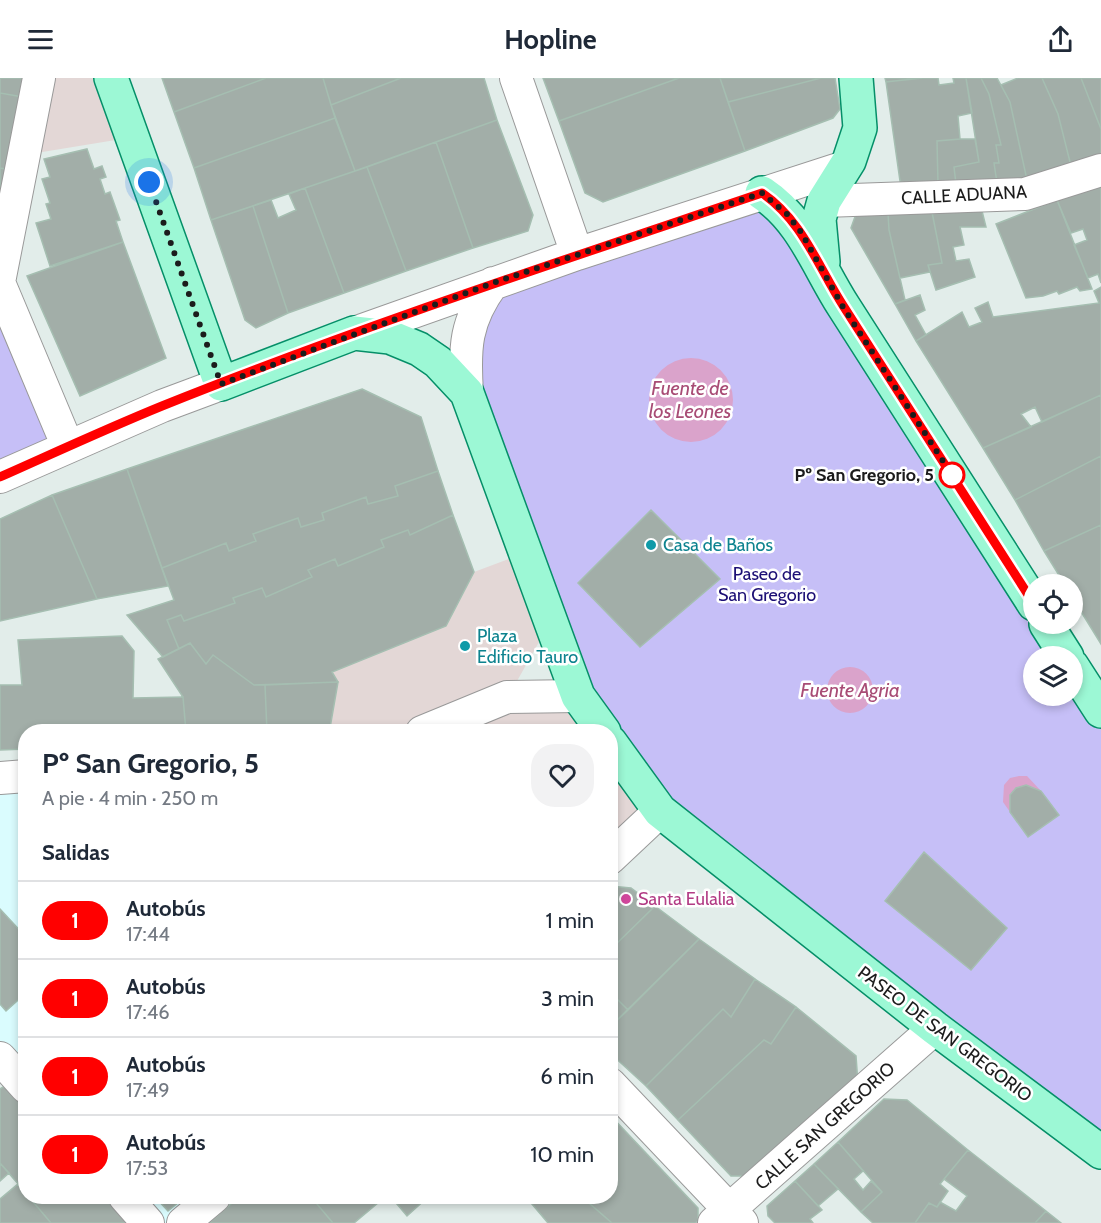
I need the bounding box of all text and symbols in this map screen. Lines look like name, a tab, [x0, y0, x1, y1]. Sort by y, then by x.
icon: menu	[24, 23, 57, 56]
text: Hopline	[504, 23, 597, 56]
icon: share	[1044, 23, 1077, 56]
your location	[134, 167, 164, 197]
street label: CALLE ADUANA	[901, 181, 1027, 209]
water label: Fuente de los Leones	[649, 376, 731, 423]
marker: Pº San Gregorio, 5	[939, 462, 965, 488]
place label: Pº San Gregorio, 5	[795, 464, 934, 486]
place label: Casa de Baños	[663, 534, 773, 556]
marker: Casa de Baños	[644, 538, 658, 552]
park label: Paseo de San Gregorio	[718, 563, 816, 606]
map controls	[1023, 574, 1083, 706]
button: locate	[1023, 574, 1083, 634]
place label: Plaza Edificio Tauro	[477, 625, 578, 668]
marker: Plaza Edificio Tauro	[458, 639, 472, 653]
button: layers	[1023, 646, 1083, 706]
water label: Fuente Agria	[800, 678, 900, 702]
button: heart	[531, 744, 594, 807]
text: Pº San Gregorio, 5	[42, 746, 259, 780]
text: A pie · 4 min · 250 m	[42, 786, 218, 810]
text: Salidas	[42, 839, 110, 866]
place label: Santa Eulalia	[638, 888, 735, 910]
marker: Santa Eulalia	[619, 892, 633, 906]
text: Autobús	[126, 895, 206, 922]
text: 1 min	[546, 907, 594, 934]
text: 1	[71, 908, 79, 933]
text: 17:44	[126, 922, 170, 946]
street label: PASEO DE SAN GREGORIO	[854, 961, 1036, 1107]
text: Autobús	[126, 973, 206, 1000]
text: 3 min	[541, 985, 594, 1012]
text: 1	[71, 986, 79, 1011]
text: 17:46	[126, 1000, 170, 1024]
text: Autobús	[126, 1051, 206, 1078]
street label: CALLE SAN GREGORIO	[751, 1057, 900, 1195]
text: 6 min	[540, 1063, 594, 1090]
text: 1	[71, 1064, 79, 1089]
text: 17:49	[126, 1078, 170, 1102]
text: Autobús	[126, 1129, 206, 1156]
text: 10 min	[530, 1141, 594, 1168]
text: 1	[71, 1142, 79, 1167]
text: 17:53	[126, 1156, 168, 1180]

